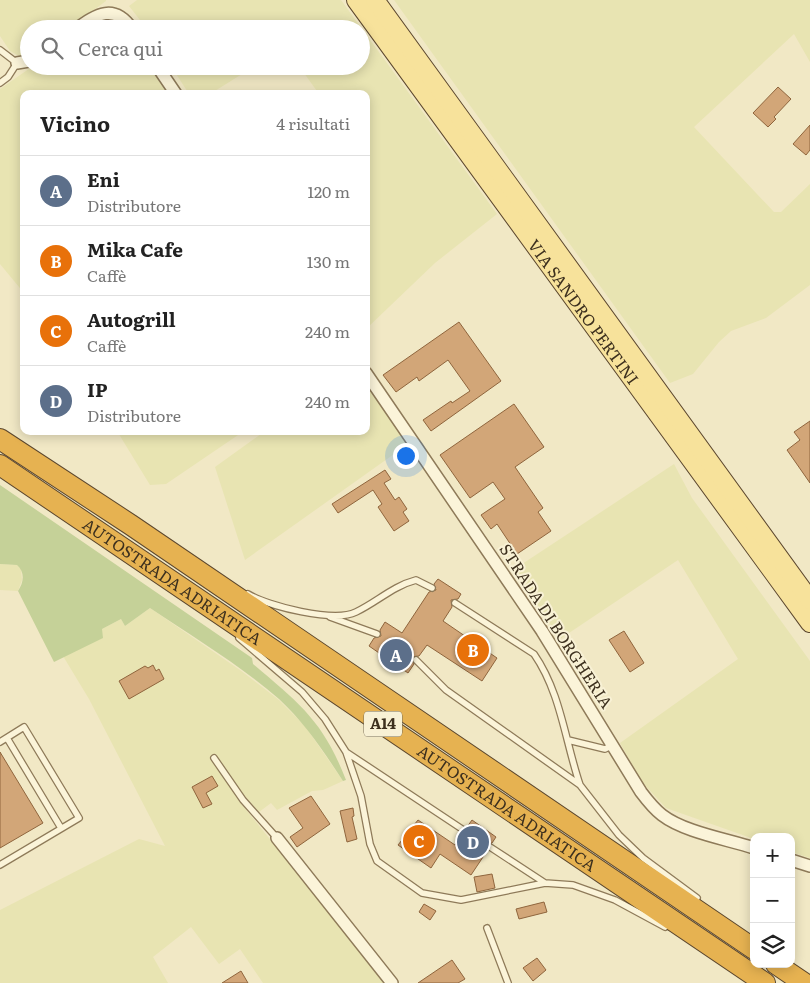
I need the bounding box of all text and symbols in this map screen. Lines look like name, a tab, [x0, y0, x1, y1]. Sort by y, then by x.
search box	[20, 20, 370, 75]
icon: search	[38, 34, 66, 62]
text: Cerca qui	[78, 34, 163, 62]
text: Vicino	[40, 107, 110, 138]
text: 4 risultati	[276, 111, 350, 135]
text: Eni	[87, 165, 120, 193]
text: A	[50, 179, 62, 203]
text: 120 m	[307, 179, 350, 203]
text: Distributore	[87, 193, 181, 217]
street label: VIA SANDRO PERTINI	[523, 234, 645, 389]
text: Mika Cafe	[87, 235, 183, 263]
text: B	[50, 249, 62, 273]
text: 130 m	[307, 249, 350, 273]
text: Caffè	[87, 263, 126, 287]
text: Autogrill	[87, 305, 176, 333]
text: C	[50, 319, 62, 343]
text: 240 m	[305, 319, 350, 343]
text: Caffè	[87, 333, 126, 357]
text: IP	[87, 375, 107, 403]
text: D	[50, 389, 62, 413]
text: 240 m	[305, 389, 350, 413]
text: Distributore	[87, 403, 181, 427]
your location	[393, 443, 419, 469]
street label: AUTOSTRADA ADRIATICA	[78, 511, 267, 650]
street label: STRADA DI BORGHERIA	[494, 538, 619, 713]
pin: B	[457, 631, 489, 669]
pin: A	[380, 636, 412, 674]
road number: A14	[364, 712, 402, 736]
street label: AUTOSTRADA ADRIATICA	[414, 741, 600, 875]
pin: C	[403, 822, 435, 860]
pin: D	[457, 823, 489, 861]
map controls	[750, 833, 795, 968]
button: +	[750, 833, 795, 878]
button: −	[750, 878, 795, 923]
button: layers	[750, 923, 795, 968]

